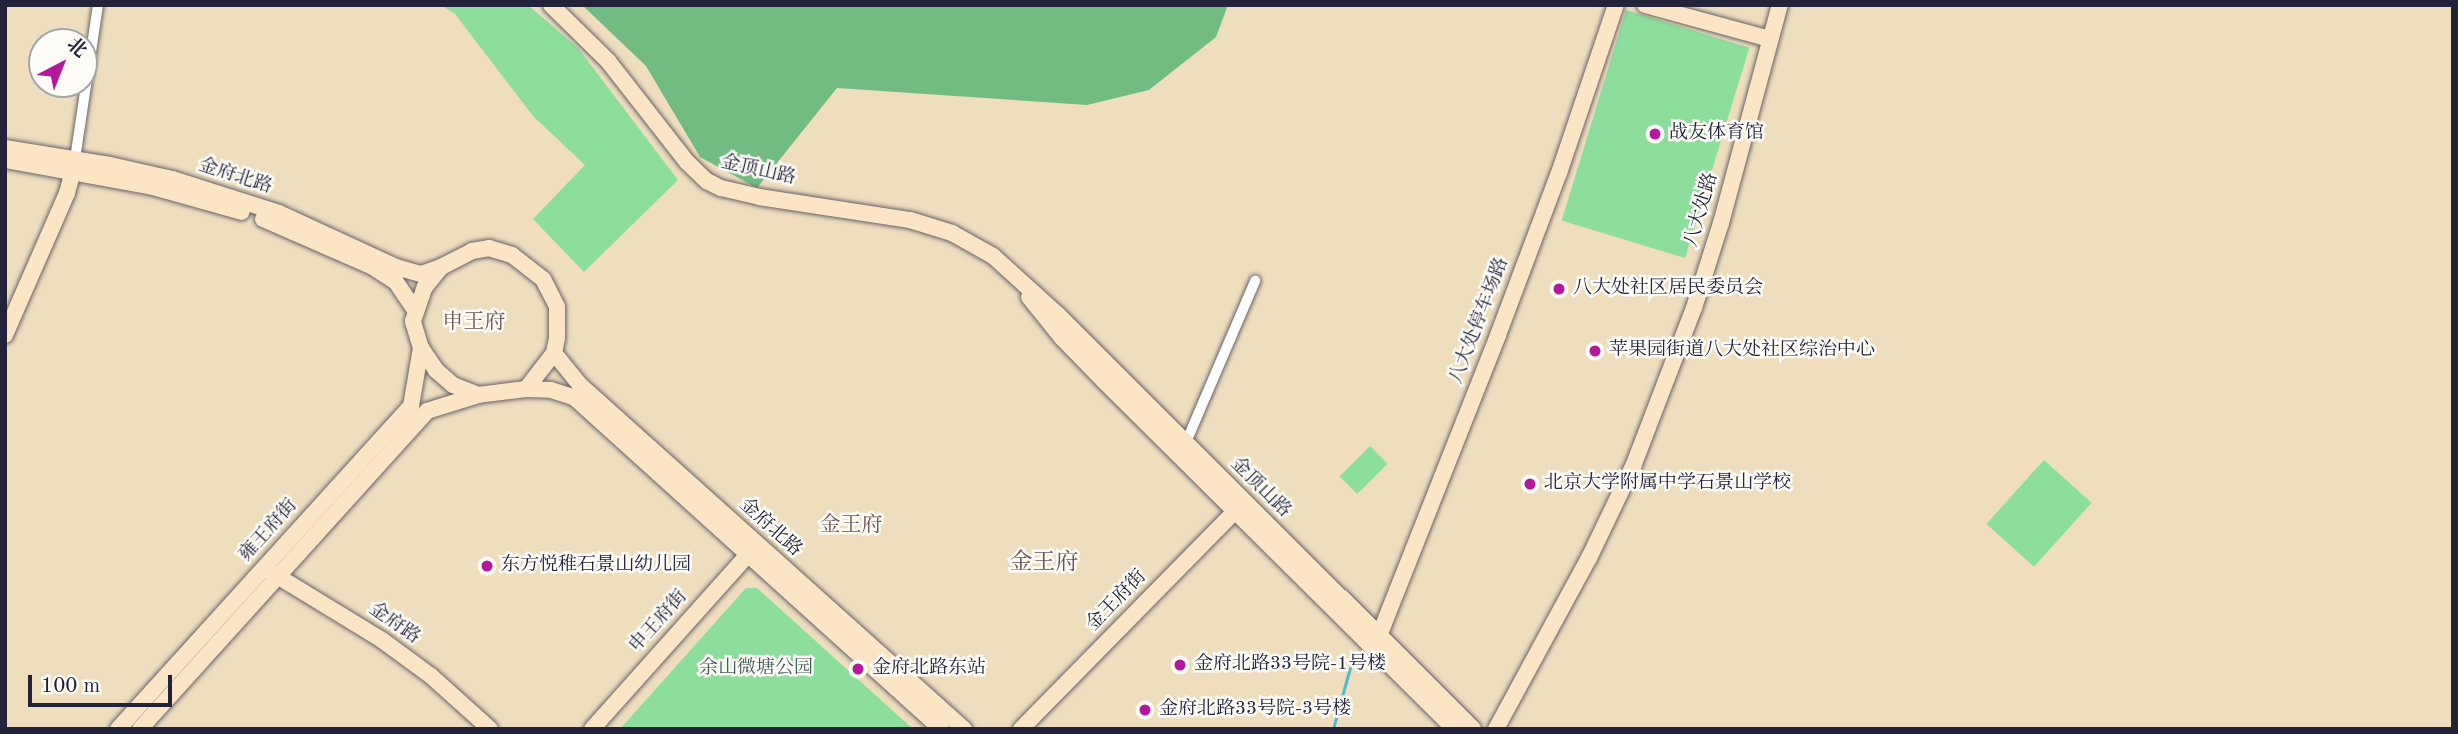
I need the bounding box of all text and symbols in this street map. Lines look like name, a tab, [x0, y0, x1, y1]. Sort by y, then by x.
north arrow	[28, 28, 98, 98]
text: 北	[63, 35, 89, 62]
place label: 战友体育馆	[1669, 123, 1764, 145]
marker: 战友体育馆	[1647, 126, 1663, 142]
street label: 金顶山路	[718, 151, 798, 191]
street label: 金府北路	[195, 154, 275, 200]
street label: 八大处路	[1681, 170, 1723, 250]
street label: 八大处停车场路	[1446, 255, 1514, 387]
place label: 八大处社区居民委员会	[1573, 278, 1763, 300]
marker: 八大处社区居民委员会	[1551, 281, 1567, 297]
district label: 申王府	[443, 310, 505, 336]
place label: 苹果园街道八大处社区综治中心	[1609, 340, 1875, 362]
marker: 苹果园街道八大处社区综治中心	[1587, 343, 1603, 359]
street label: 金顶山路	[1225, 453, 1295, 523]
place label: 北京大学附属中学石景山学校	[1544, 473, 1791, 495]
marker: 北京大学附属中学石景山学校	[1522, 476, 1538, 492]
street label: 金府北路	[734, 494, 806, 562]
street label: 雍王府街	[235, 495, 303, 567]
district label: 金王府	[820, 513, 882, 539]
district label: 金王府	[1010, 549, 1078, 577]
place label: 东方悦稚石景山幼儿园	[501, 555, 691, 577]
marker: 东方悦稚石景山幼儿园	[479, 558, 495, 574]
street label: 金王府街	[1082, 566, 1152, 636]
street label: 申王府街	[625, 586, 693, 658]
street label: 金府路	[364, 598, 424, 650]
place label: 金府北路33号院-1号楼	[1194, 654, 1386, 676]
marker: 金府北路33号院-1号楼	[1172, 657, 1188, 673]
park label: 余山微塘公园	[699, 658, 813, 680]
place label: 金府北路东站	[872, 658, 986, 680]
scale bar	[32, 660, 175, 704]
marker: 金府北路东站	[850, 661, 866, 677]
text: 100 m	[41, 676, 100, 697]
place label: 金府北路33号院-3号楼	[1159, 699, 1351, 721]
marker: 金府北路33号院-3号楼	[1137, 702, 1153, 718]

